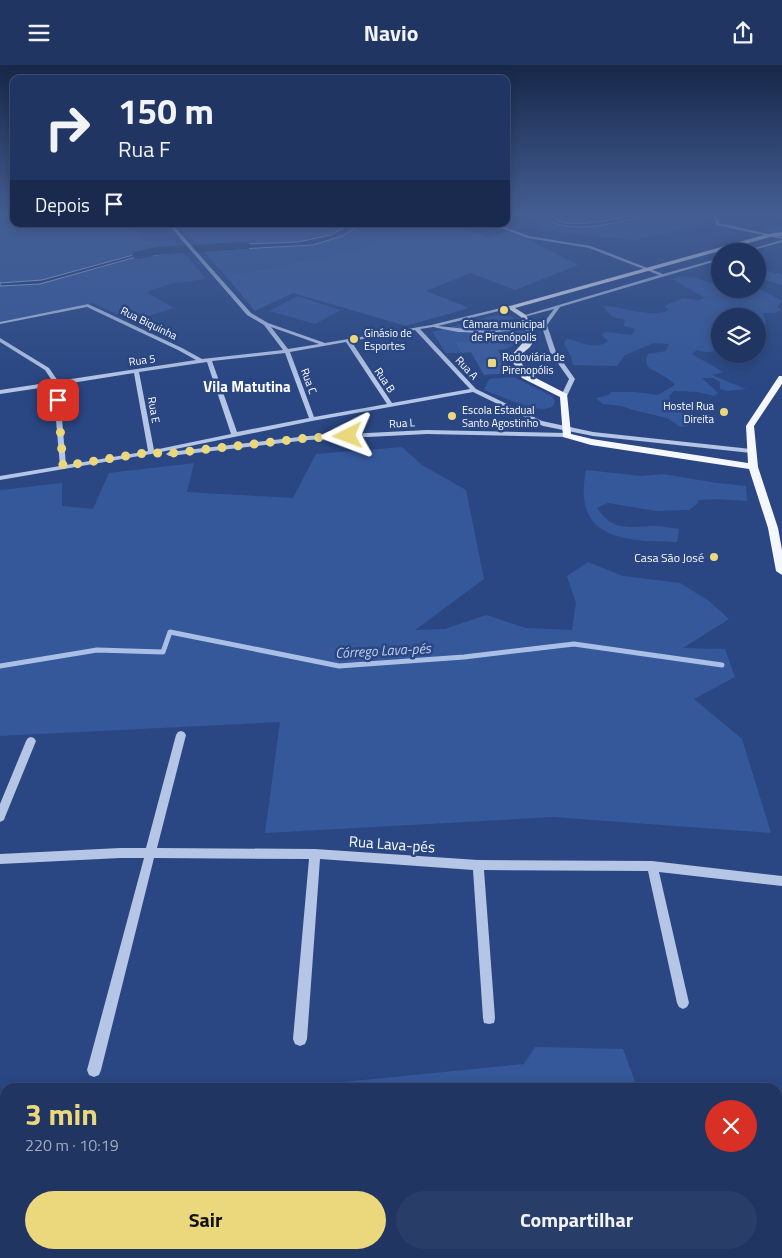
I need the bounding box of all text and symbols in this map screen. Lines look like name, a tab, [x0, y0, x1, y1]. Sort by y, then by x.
text: Navio	[364, 16, 418, 50]
icon: menu	[25, 19, 53, 47]
icon: share	[729, 19, 757, 47]
text: 150 m	[118, 84, 214, 138]
icon: right	[35, 95, 100, 160]
text: Rua F	[118, 132, 171, 166]
text: Depois	[35, 190, 90, 219]
icon: arrive	[100, 190, 128, 218]
map controls	[711, 243, 766, 363]
button: search	[711, 243, 766, 298]
street label: Rua Biquinha	[118, 302, 180, 344]
marker: Câmara municipal de Pirenópolis	[498, 304, 510, 316]
button: layers	[711, 308, 766, 363]
place label: Câmara municipal de Pirenópolis	[463, 316, 545, 345]
place label: Ginásio de Esportes	[364, 325, 412, 354]
marker: Ginásio de Esportes	[348, 333, 360, 345]
place label: Rodoviária de Pirenopólis	[502, 349, 565, 378]
street label: Rua 5	[128, 350, 156, 370]
street label: Rua A	[452, 353, 482, 384]
marker: Rodoviária de Pirenopólis	[486, 357, 498, 369]
street label: Rua B	[371, 364, 399, 396]
street label: Rua C	[297, 366, 321, 396]
district label: Vila Matutina	[203, 375, 291, 398]
pin	[37, 379, 79, 421]
icon: arrive	[44, 386, 72, 414]
street label: Rua E	[144, 396, 164, 424]
place label: Hostel Rua Direita	[663, 398, 714, 427]
place label: Escola Estadual Santo Agostinho	[462, 402, 539, 431]
marker: Hostel Rua Direita	[718, 406, 730, 418]
position arrow	[321, 409, 373, 461]
marker: Escola Estadual Santo Agostinho	[446, 410, 458, 422]
street label: Rua L	[389, 414, 416, 432]
place label: Casa São José	[634, 548, 704, 567]
marker: Casa São José	[708, 551, 720, 563]
water label: Córrego Lava-pés	[335, 637, 432, 663]
street label: Rua Lava-pés	[348, 830, 436, 858]
text: 3 min	[25, 1091, 98, 1137]
button: close	[705, 1100, 757, 1152]
text: 220 m · 10:19	[25, 1133, 119, 1157]
button: Sair	[25, 1191, 386, 1249]
button: Compartilhar	[396, 1191, 757, 1249]

